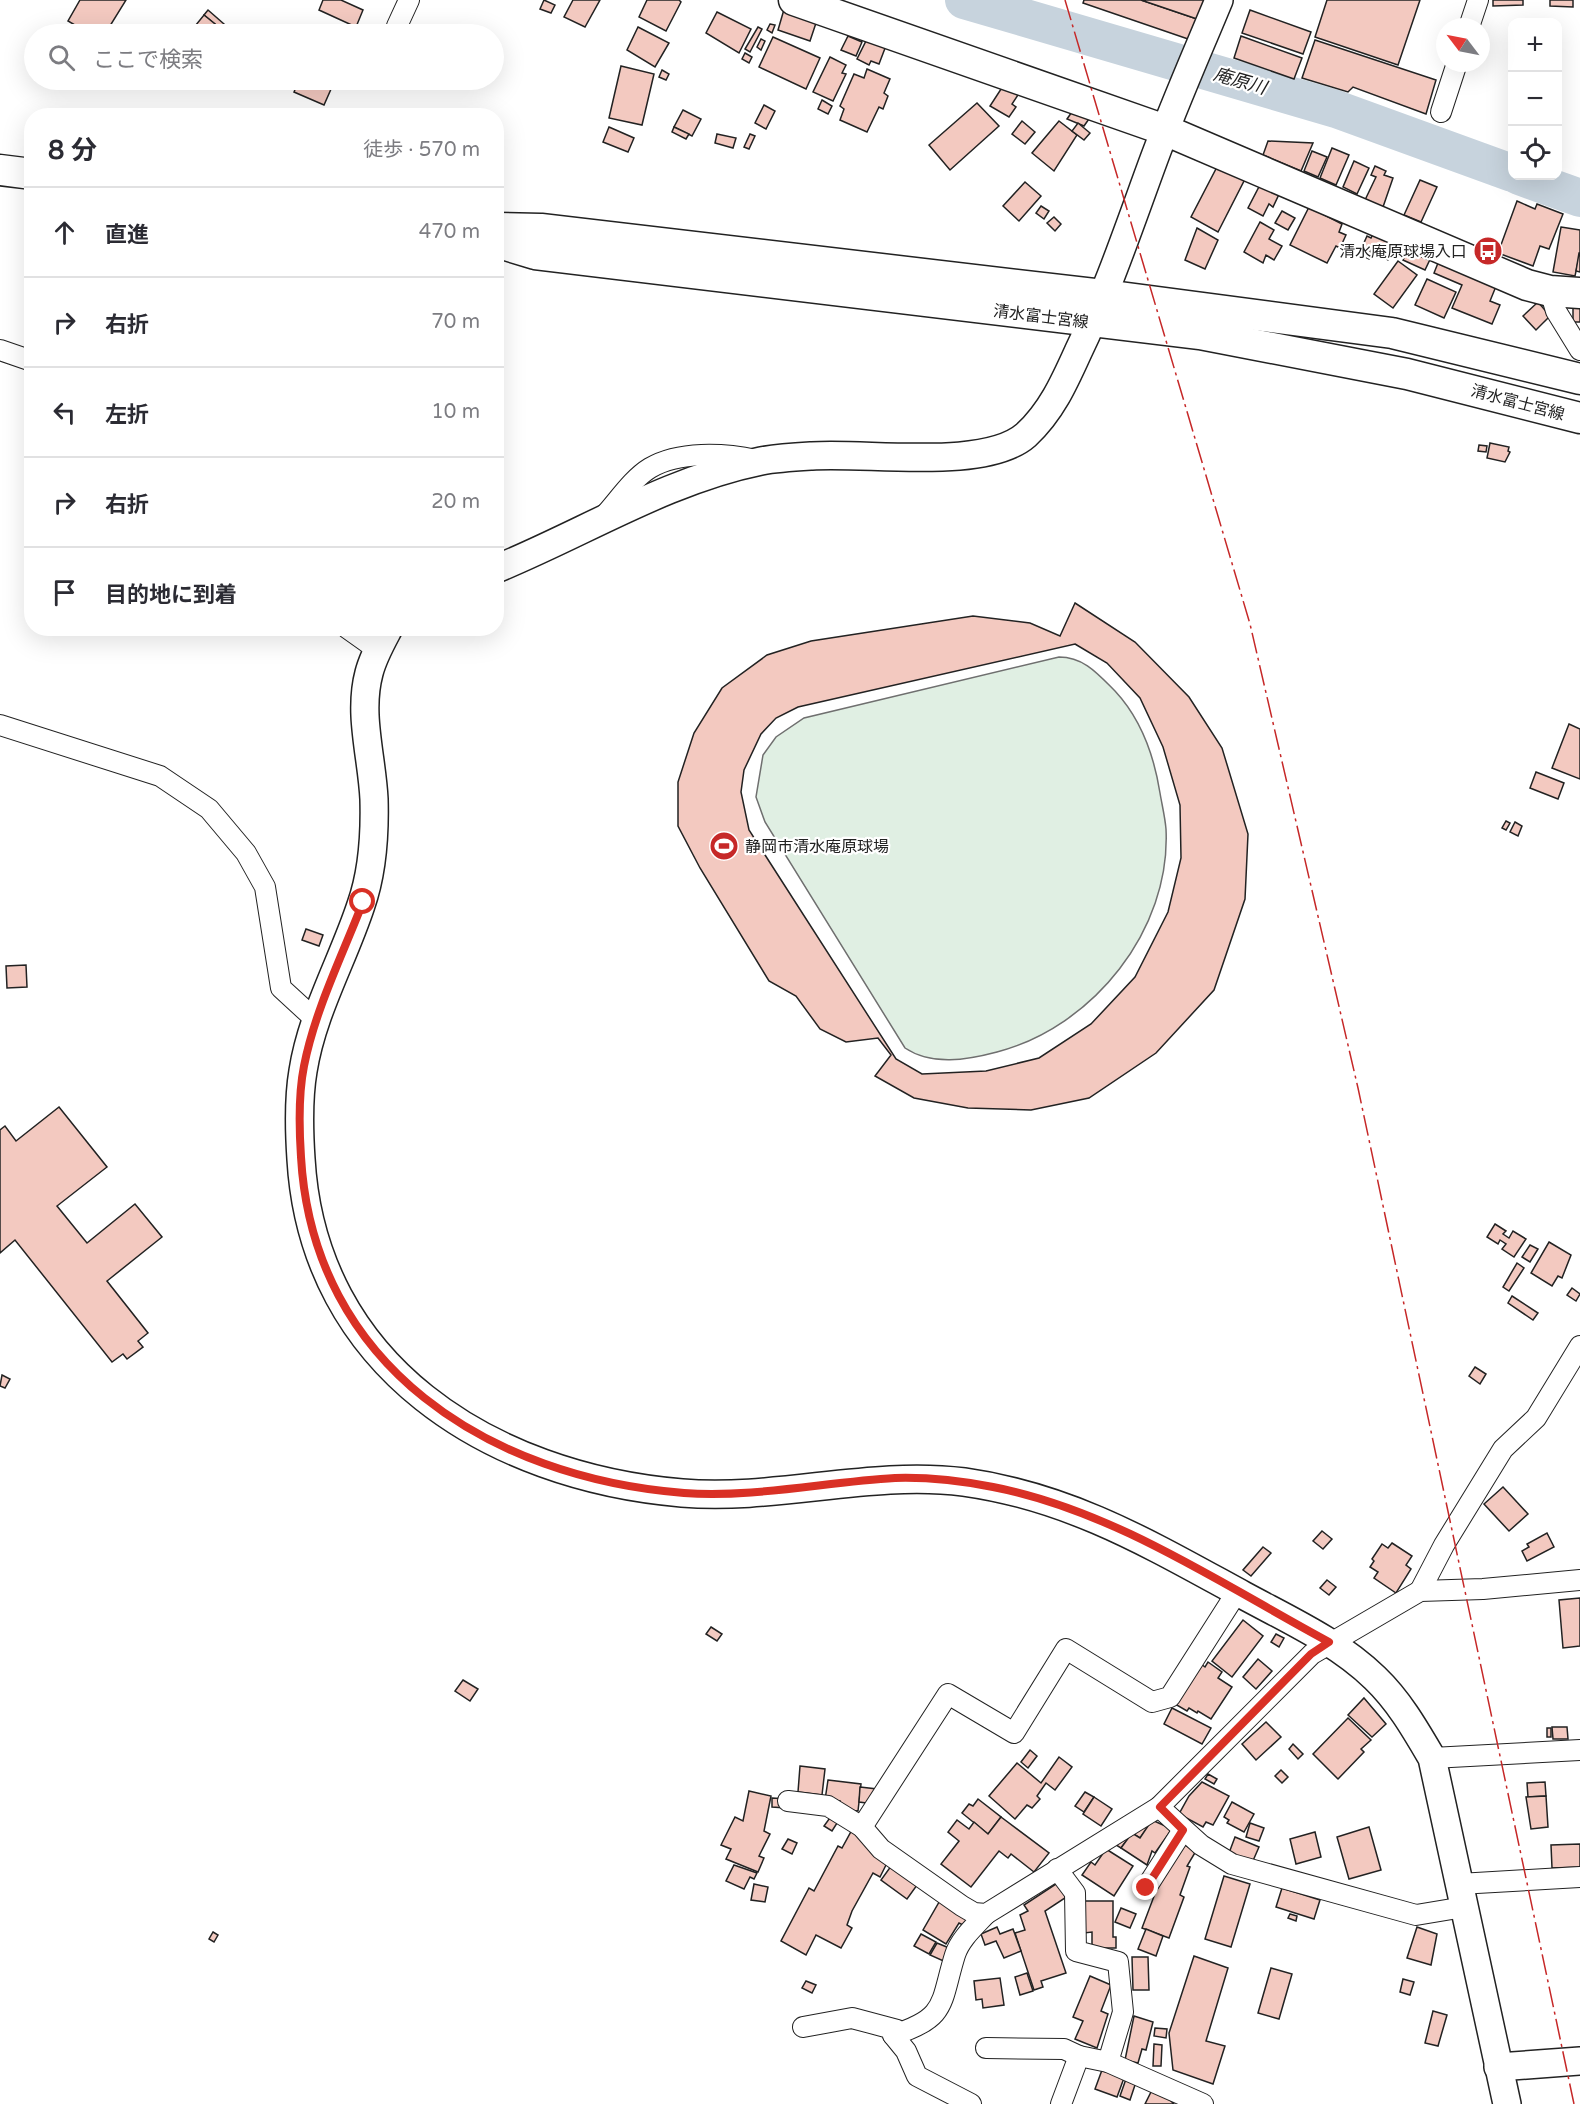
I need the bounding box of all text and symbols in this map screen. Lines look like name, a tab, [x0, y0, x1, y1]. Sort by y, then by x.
north arrow	[1436, 18, 1490, 72]
map controls	[1508, 18, 1562, 180]
button: +	[1508, 18, 1562, 72]
search box	[24, 24, 504, 90]
icon: search	[45, 41, 78, 74]
text: ここで検索	[93, 47, 203, 73]
water label: 庵原川	[1211, 63, 1271, 100]
button: −	[1508, 72, 1562, 126]
button: locate	[1508, 126, 1562, 180]
text: 8 分	[48, 135, 97, 166]
text: 徒歩 · 570 m	[363, 138, 480, 162]
icon: ahead	[48, 216, 81, 249]
text: 470 m	[419, 220, 480, 244]
text: 直進	[105, 222, 149, 248]
bus stop icon: 清水庵原球場入口	[1472, 235, 1504, 267]
place label: 清水庵原球場入口	[1339, 242, 1467, 262]
street label: 清水富士宮線	[992, 301, 1090, 333]
icon: right	[48, 306, 81, 339]
text: 70 m	[431, 310, 480, 334]
text: 右折	[105, 312, 149, 338]
street label: 清水富士宮線	[1469, 381, 1567, 425]
icon: left	[48, 396, 81, 429]
text: 10 m	[431, 400, 480, 424]
text: 左折	[105, 402, 149, 428]
icon: right	[48, 486, 81, 519]
text: 20 m	[431, 490, 480, 514]
text: 右折	[105, 492, 149, 518]
icon: arrive	[48, 576, 81, 609]
text: 目的地に到着	[105, 582, 237, 608]
sports icon: 静岡市清水庵原球場	[708, 830, 740, 862]
place label: 静岡市清水庵原球場	[745, 837, 889, 857]
route start	[349, 888, 375, 914]
route end	[1132, 1874, 1158, 1900]

